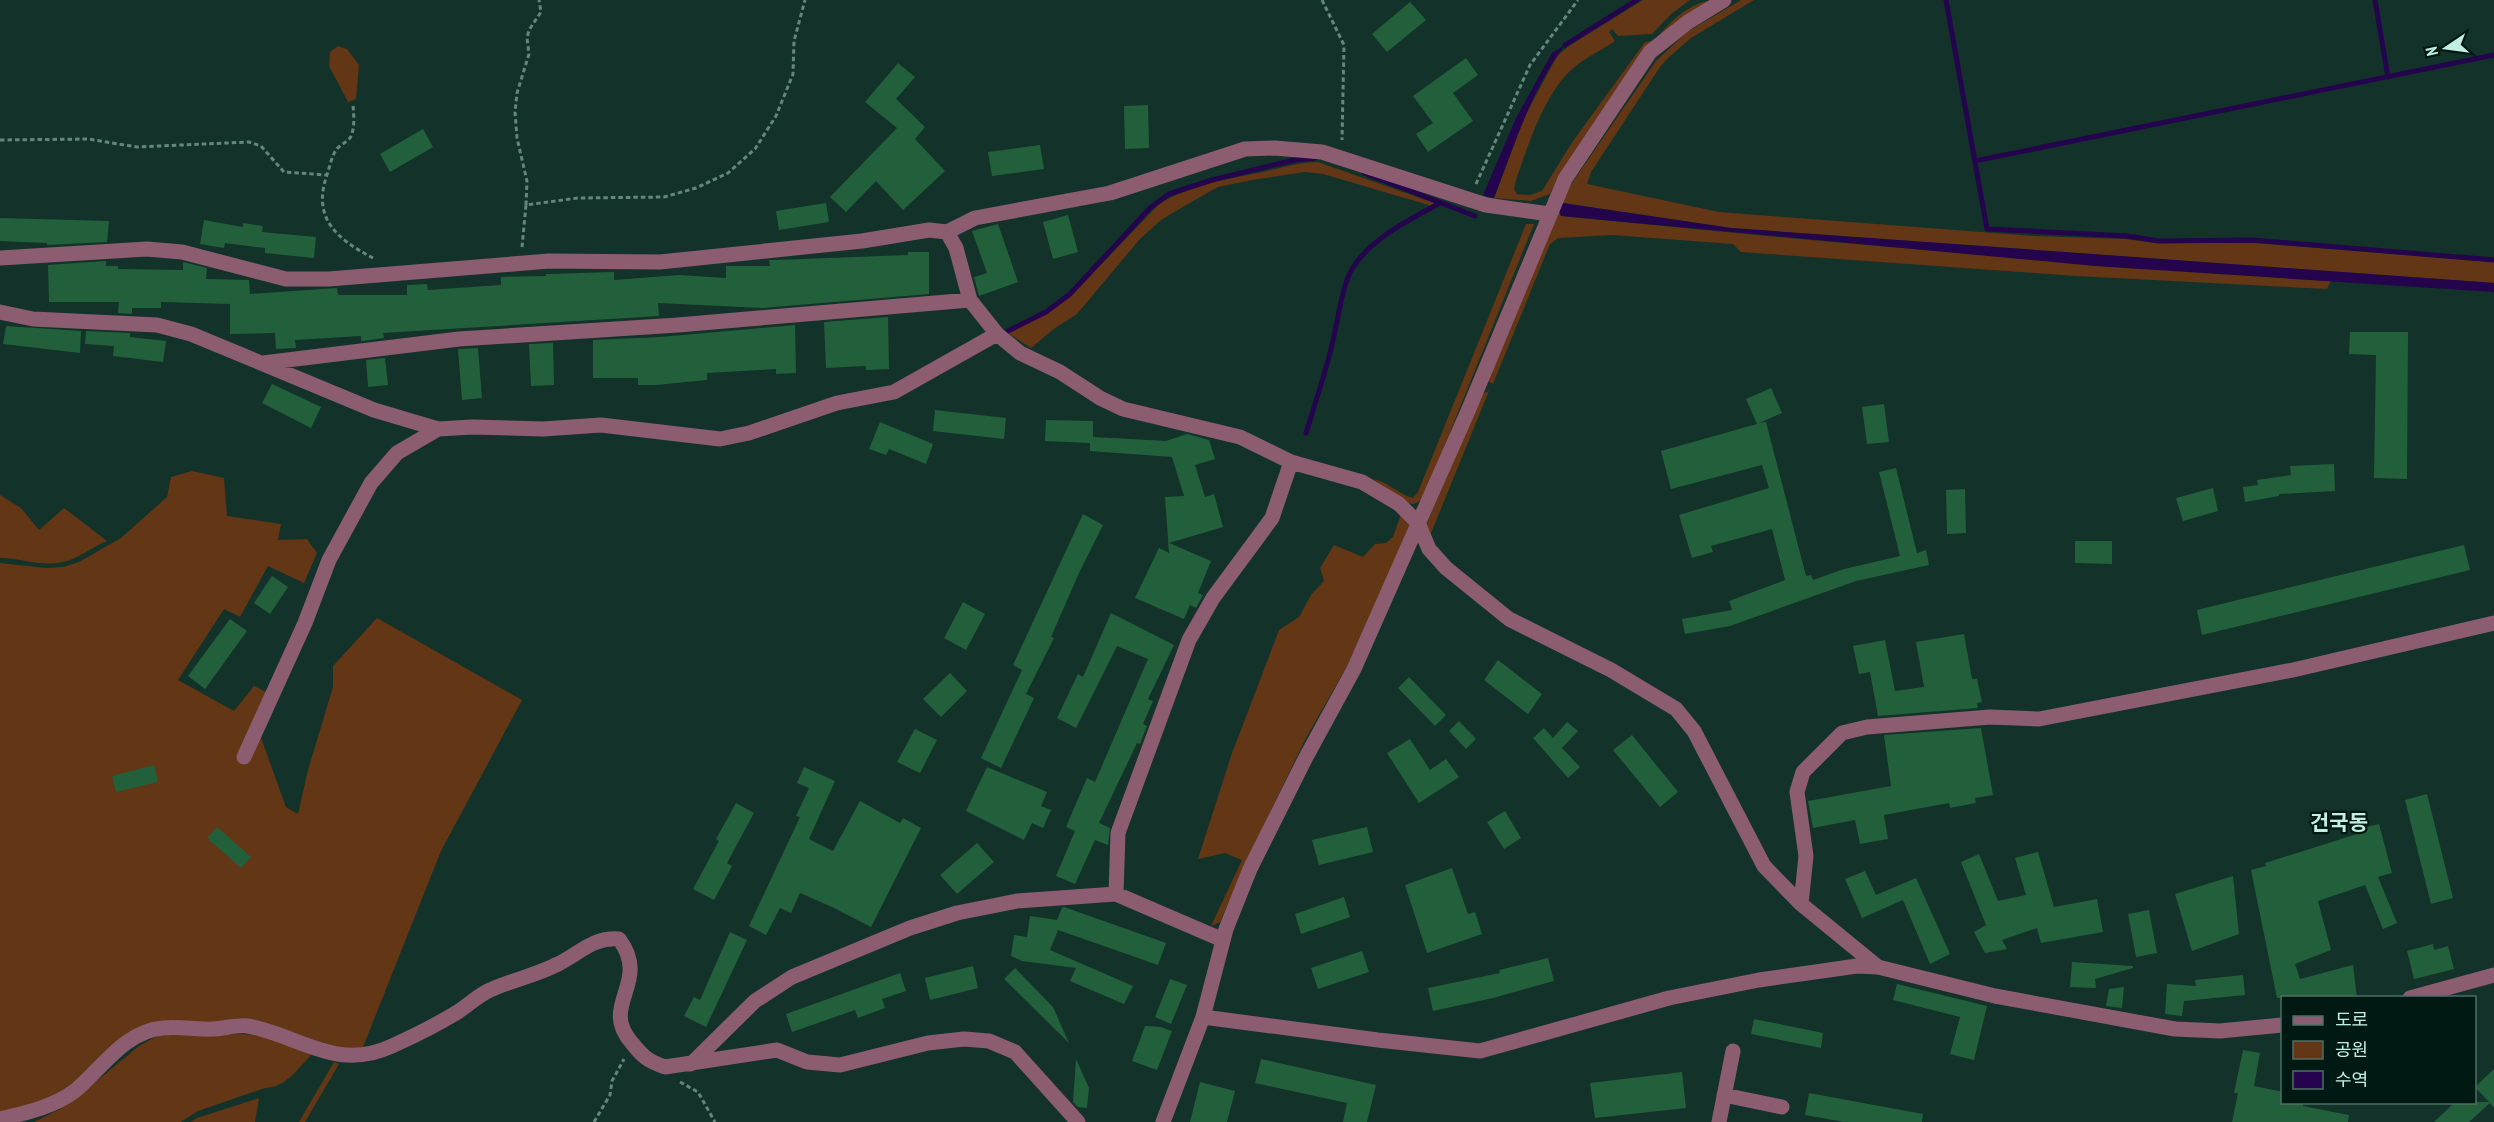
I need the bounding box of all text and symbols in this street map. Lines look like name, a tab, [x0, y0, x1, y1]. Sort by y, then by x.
north arrow	[2416, 18, 2476, 78]
text: N	[2421, 45, 2442, 58]
district label: 건국동	[2310, 809, 2368, 836]
legend	[2281, 996, 2476, 1104]
text: 도로	[2335, 1008, 2368, 1031]
text: 공원	[2335, 1038, 2368, 1061]
text: 수역	[2335, 1068, 2368, 1091]

